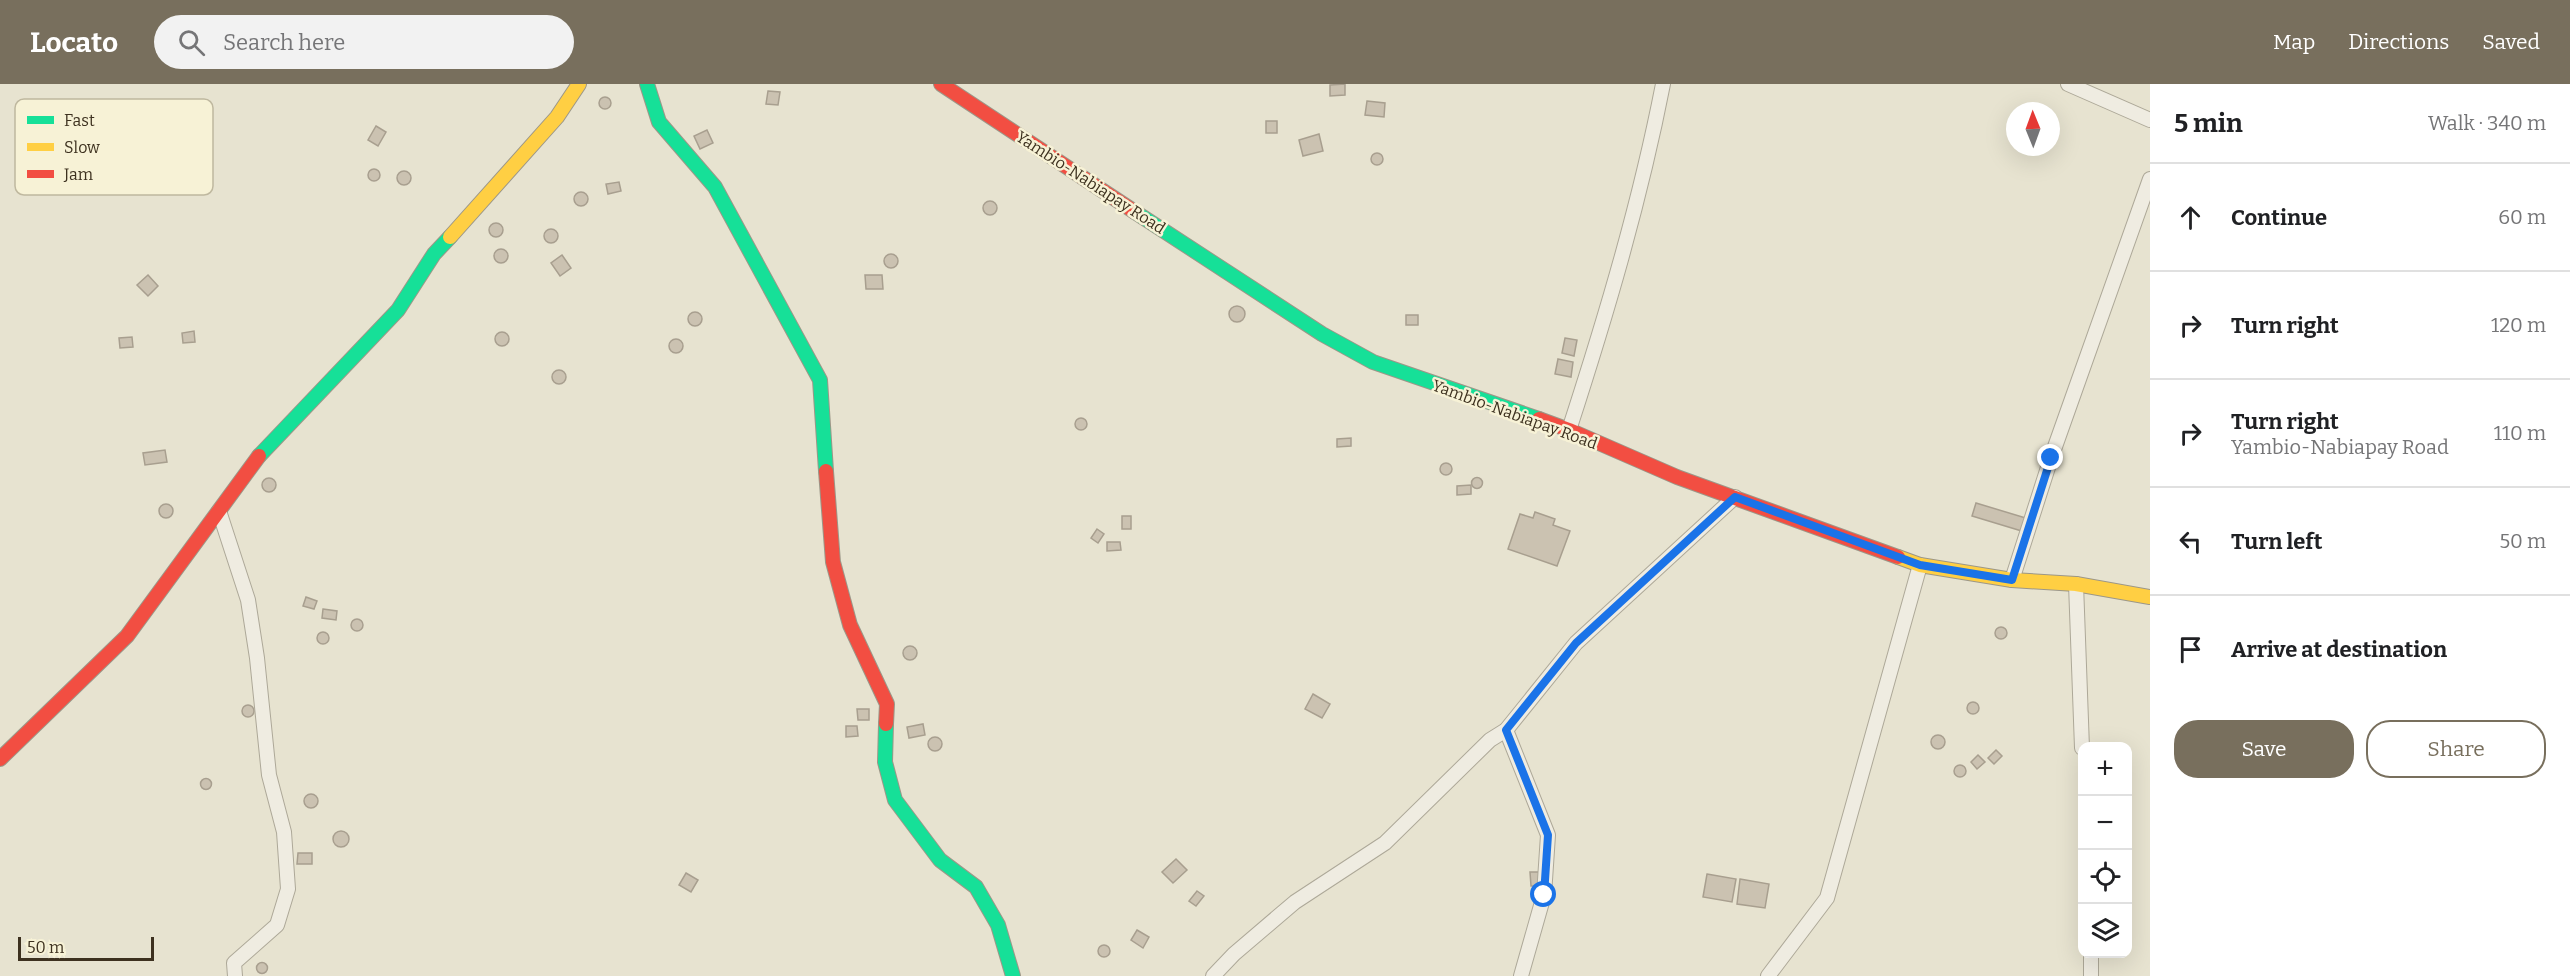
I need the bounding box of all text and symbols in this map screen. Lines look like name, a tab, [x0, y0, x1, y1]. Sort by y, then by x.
search box	[154, 15, 574, 69]
text: Locato	[30, 26, 118, 59]
icon: search	[175, 26, 208, 59]
text: Search here	[223, 29, 345, 56]
text: Map	[2273, 29, 2315, 55]
text: Directions	[2348, 29, 2449, 55]
text: Saved	[2482, 29, 2540, 55]
legend	[15, 99, 213, 195]
north arrow	[2006, 102, 2060, 156]
text: 5 min	[2174, 108, 2243, 139]
text: Fast	[64, 111, 95, 130]
text: Walk · 340 m	[2428, 111, 2546, 135]
street label: Yambio-Nabiapay Road	[1012, 127, 1169, 238]
text: Slow	[64, 138, 100, 157]
text: Jam	[63, 165, 93, 184]
icon: ahead	[2174, 201, 2207, 234]
text: Continue	[2231, 204, 2327, 231]
text: 60 m	[2498, 205, 2546, 229]
icon: right	[2174, 309, 2207, 342]
text: Turn right	[2231, 312, 2339, 339]
text: 120 m	[2491, 313, 2546, 337]
street label: Yambio-Nabiapay Road	[1430, 376, 1600, 453]
text: Turn right	[2231, 408, 2339, 435]
icon: right	[2174, 417, 2207, 450]
text: 110 m	[2494, 421, 2546, 445]
text: Yambio-Nabiapay Road	[2231, 435, 2449, 459]
route end	[2037, 444, 2063, 470]
icon: left	[2174, 525, 2207, 558]
text: Turn left	[2231, 528, 2323, 555]
text: 50 m	[2499, 529, 2546, 553]
icon: arrive	[2174, 633, 2207, 666]
text: Arrive at destination	[2231, 636, 2447, 663]
button: Save	[2174, 720, 2354, 778]
button: Share	[2366, 720, 2546, 778]
map controls	[2078, 742, 2132, 958]
button: +	[2078, 742, 2132, 796]
button: −	[2078, 796, 2132, 850]
button: locate	[2078, 850, 2132, 904]
route start	[1530, 881, 1556, 907]
button: layers	[2078, 904, 2132, 958]
scale bar	[18, 934, 154, 962]
text: 50 m	[27, 938, 64, 957]

